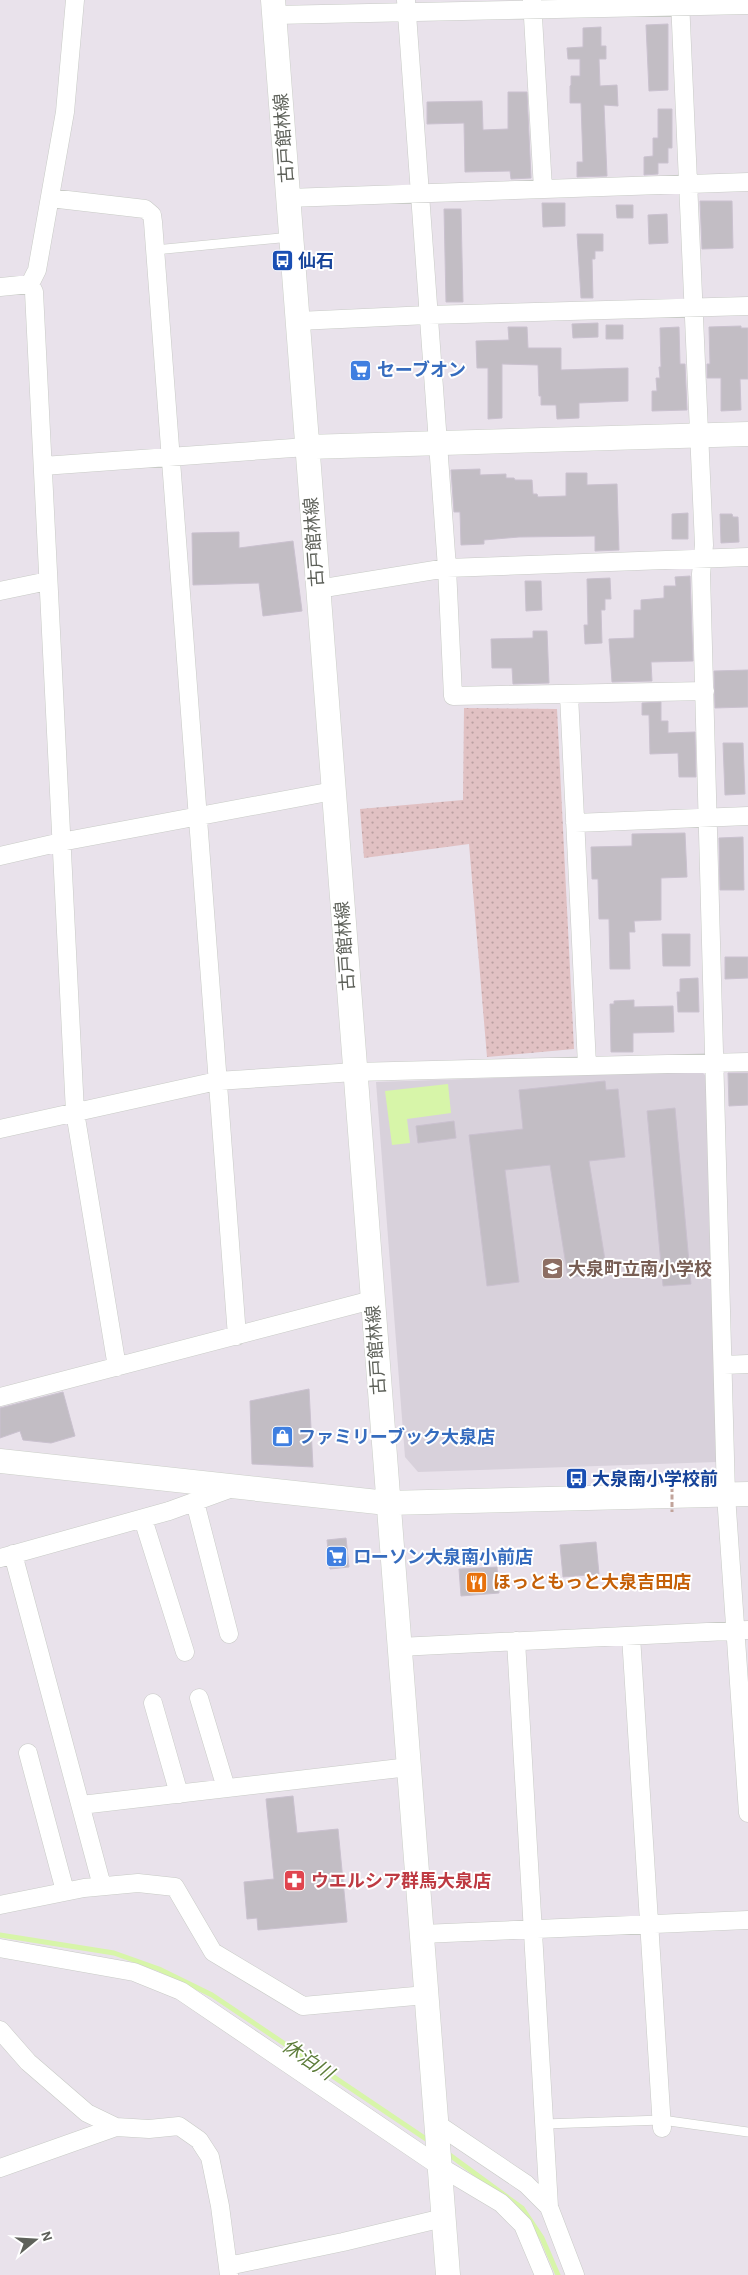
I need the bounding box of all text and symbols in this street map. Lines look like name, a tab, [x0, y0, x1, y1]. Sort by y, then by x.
street label: 古戸館林線	[271, 92, 297, 184]
bus stop icon: 仙石	[270, 249, 294, 273]
place label: 仙石	[298, 251, 334, 271]
supermarket icon: セーブオン	[349, 358, 373, 382]
place label: セーブオン	[377, 360, 466, 380]
street label: 古戸館林線	[301, 496, 327, 588]
street label: 古戸館林線	[332, 900, 358, 992]
school or university icon: 大泉町立南小学校	[540, 1257, 564, 1281]
place label: 大泉町立南小学校	[568, 1259, 712, 1279]
street label: 古戸館林線	[363, 1304, 389, 1396]
shop icon: ファミリーブック大泉店	[270, 1425, 294, 1449]
place label: ファミリーブック大泉店	[298, 1427, 495, 1447]
bus stop icon: 大泉南小学校前	[564, 1467, 588, 1491]
place label: 大泉南小学校前	[592, 1469, 718, 1489]
supermarket icon: ローソン大泉南小前店	[325, 1545, 349, 1569]
place label: ローソン大泉南小前店	[353, 1547, 533, 1567]
restaurant icon: ほっともっと大泉吉田店	[465, 1570, 489, 1594]
place label: ほっともっと大泉吉田店	[493, 1572, 691, 1592]
pharmacy icon: ウエルシア群馬大泉店	[283, 1869, 307, 1893]
place label: ウエルシア群馬大泉店	[311, 1871, 491, 1891]
water label: 休泊川	[278, 2036, 338, 2085]
north arrow	[10, 2215, 60, 2265]
text: N	[38, 2229, 55, 2243]

